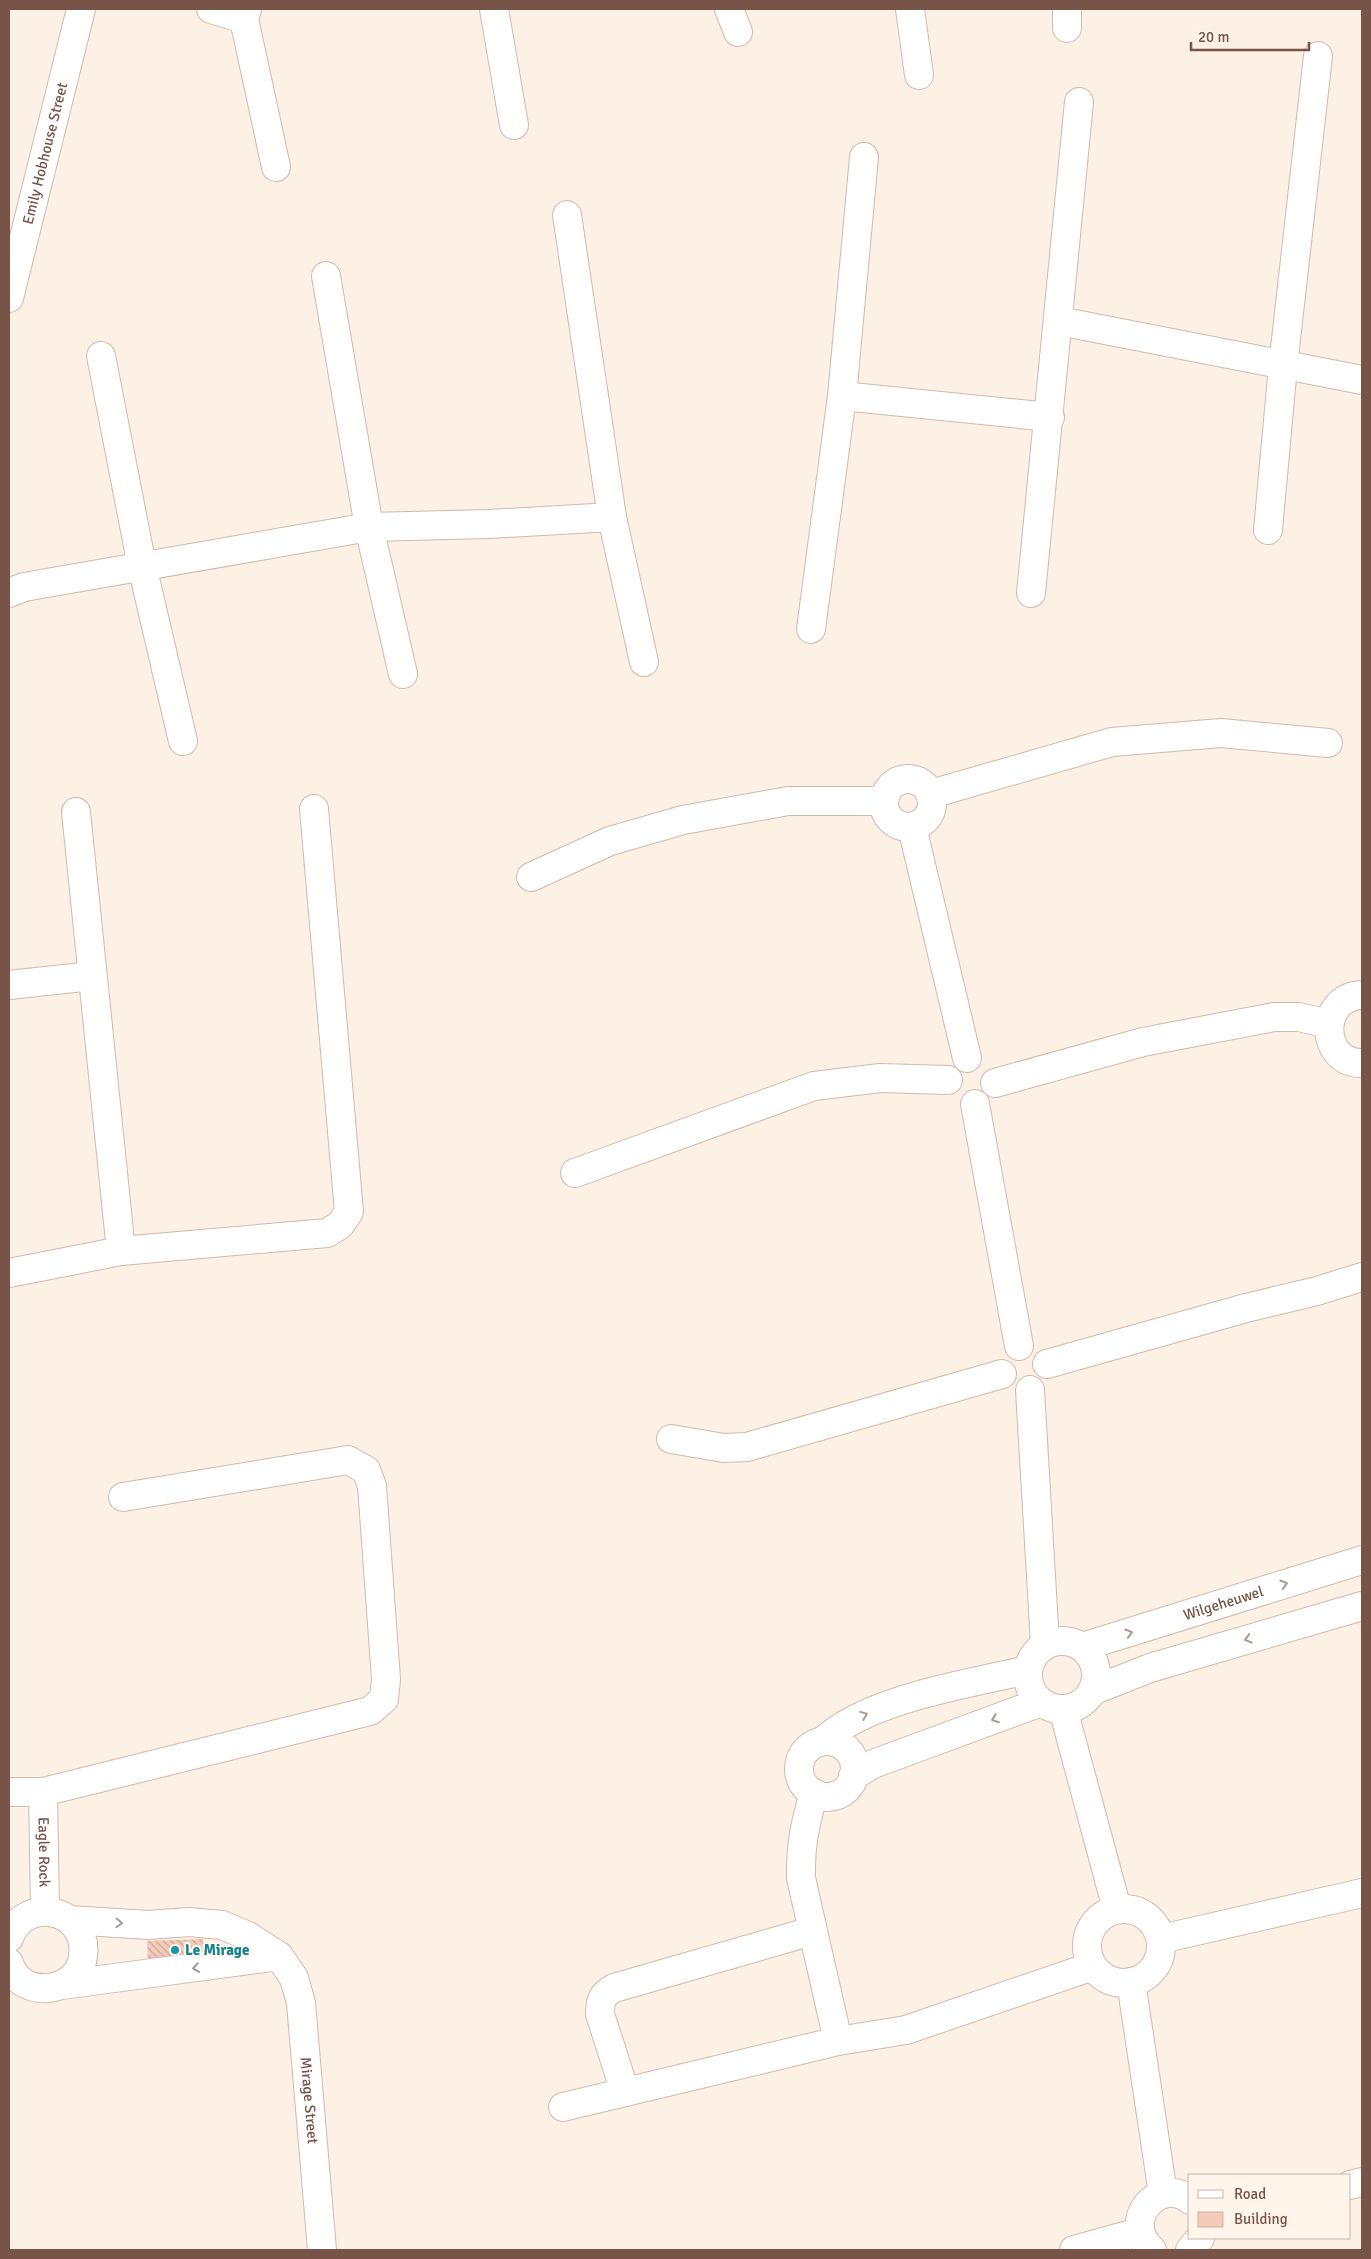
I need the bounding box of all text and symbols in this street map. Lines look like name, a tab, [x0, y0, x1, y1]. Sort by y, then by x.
scale bar	[1191, 20, 1308, 52]
text: 20 m	[1198, 28, 1229, 46]
street label: Emily Hobhouse Street	[19, 81, 71, 226]
one-way arrow	[1279, 1580, 1288, 1590]
street label: Wilgeheuwel	[1181, 1582, 1266, 1624]
one-way arrow	[1124, 1628, 1132, 1638]
one-way arrow	[1245, 1634, 1253, 1644]
one-way arrow	[859, 1711, 868, 1721]
one-way arrow	[991, 1713, 1000, 1723]
street label: Eagle Rock	[34, 1817, 54, 1888]
one-way arrow	[115, 1917, 123, 1928]
place label: Le Mirage	[185, 1941, 249, 1959]
marker: Le Mirage	[169, 1944, 181, 1956]
one-way arrow	[192, 1962, 200, 1973]
street label: Mirage Street	[297, 2056, 322, 2145]
legend	[1188, 2174, 1351, 2239]
text: Road	[1234, 2185, 1266, 2203]
text: Building	[1234, 2210, 1288, 2228]

